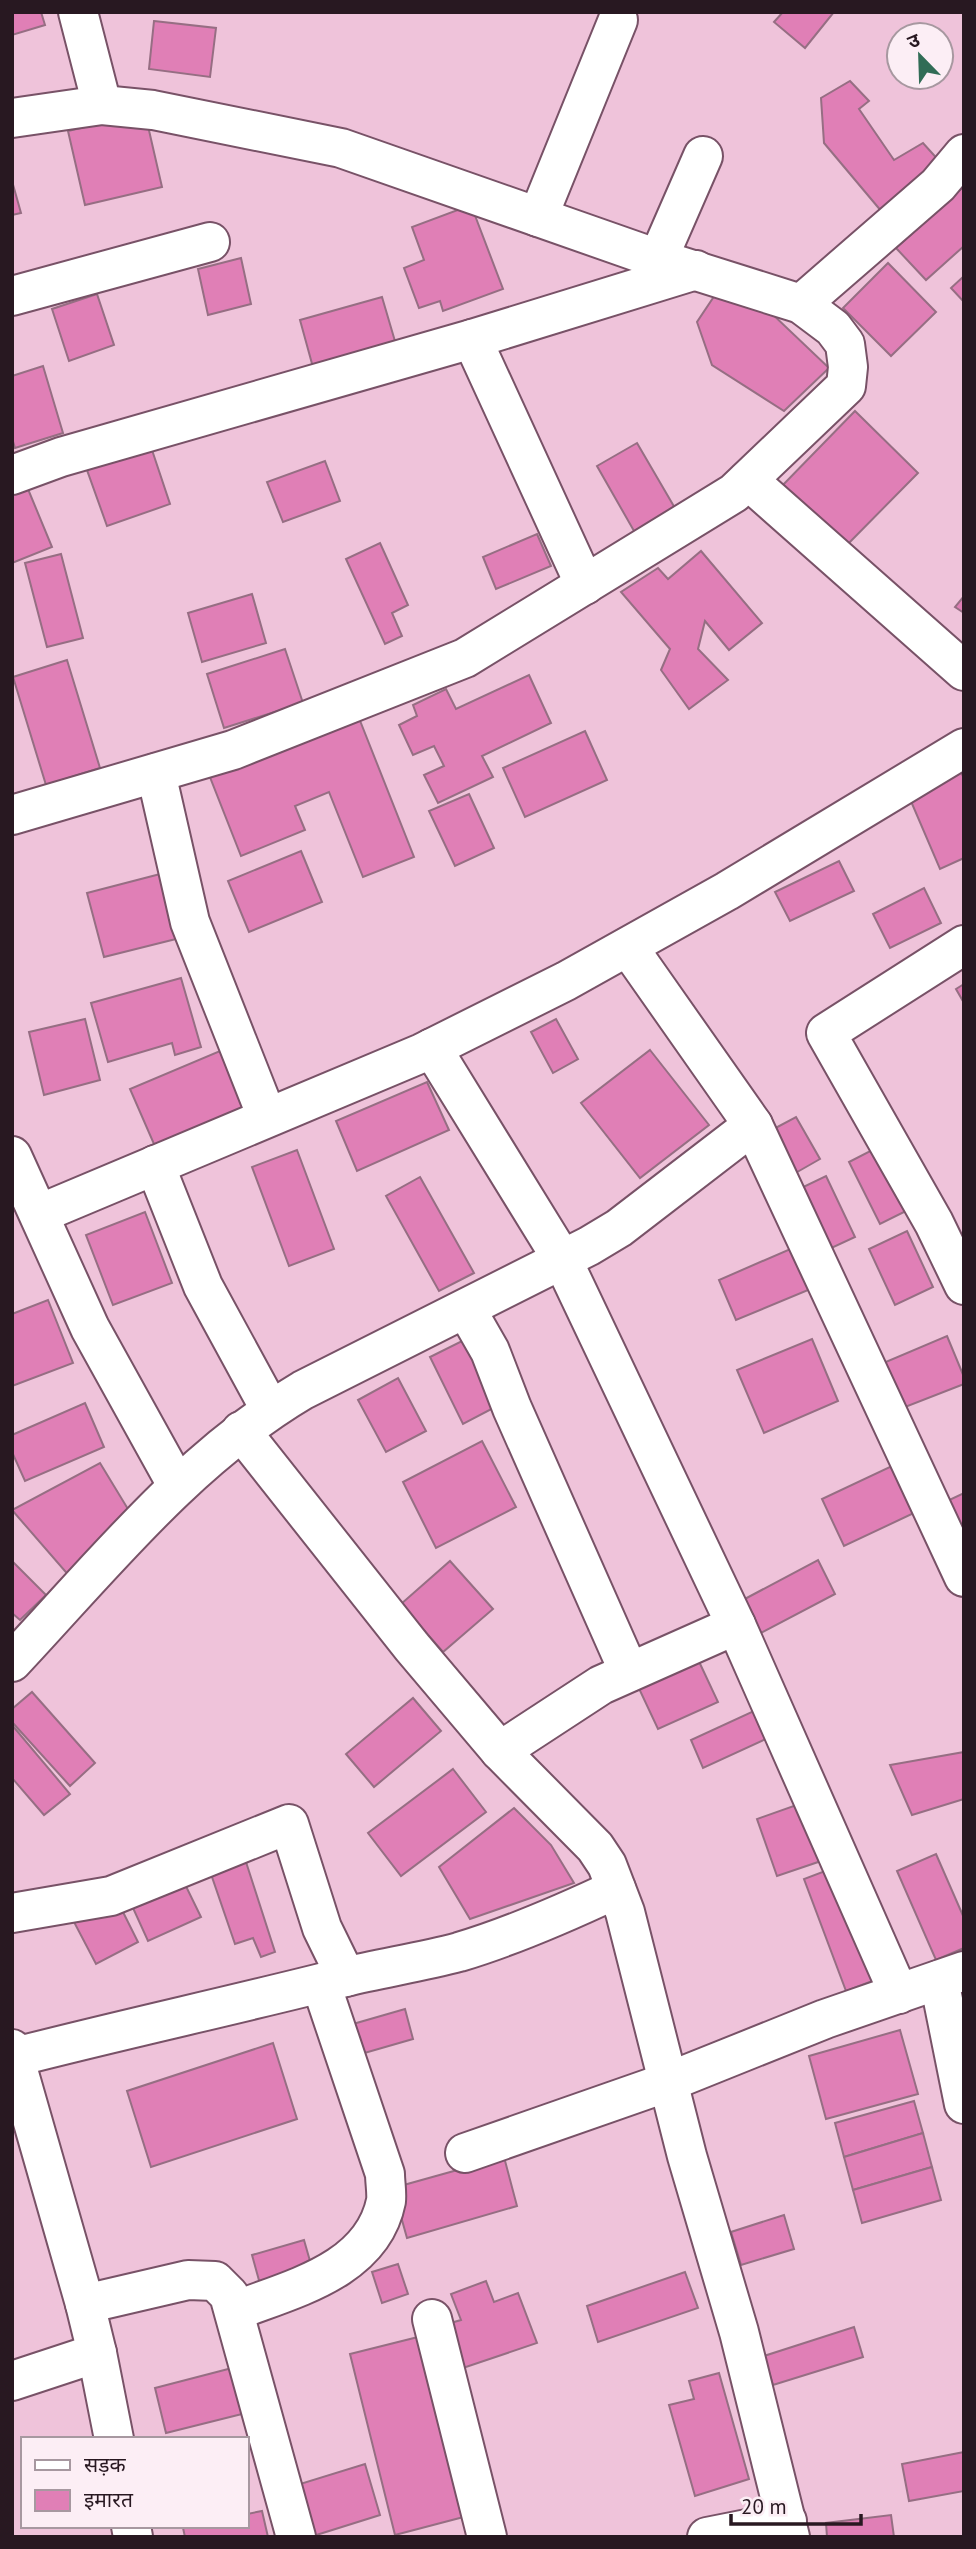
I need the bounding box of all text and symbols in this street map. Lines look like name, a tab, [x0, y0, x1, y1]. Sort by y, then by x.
north arrow	[885, 21, 955, 91]
text: उ	[904, 27, 924, 54]
legend	[21, 2437, 248, 2528]
text: सड़क	[84, 2451, 126, 2478]
scale bar	[731, 2482, 860, 2526]
text: इमारत	[84, 2486, 134, 2513]
text: 20 m	[741, 2493, 787, 2520]

